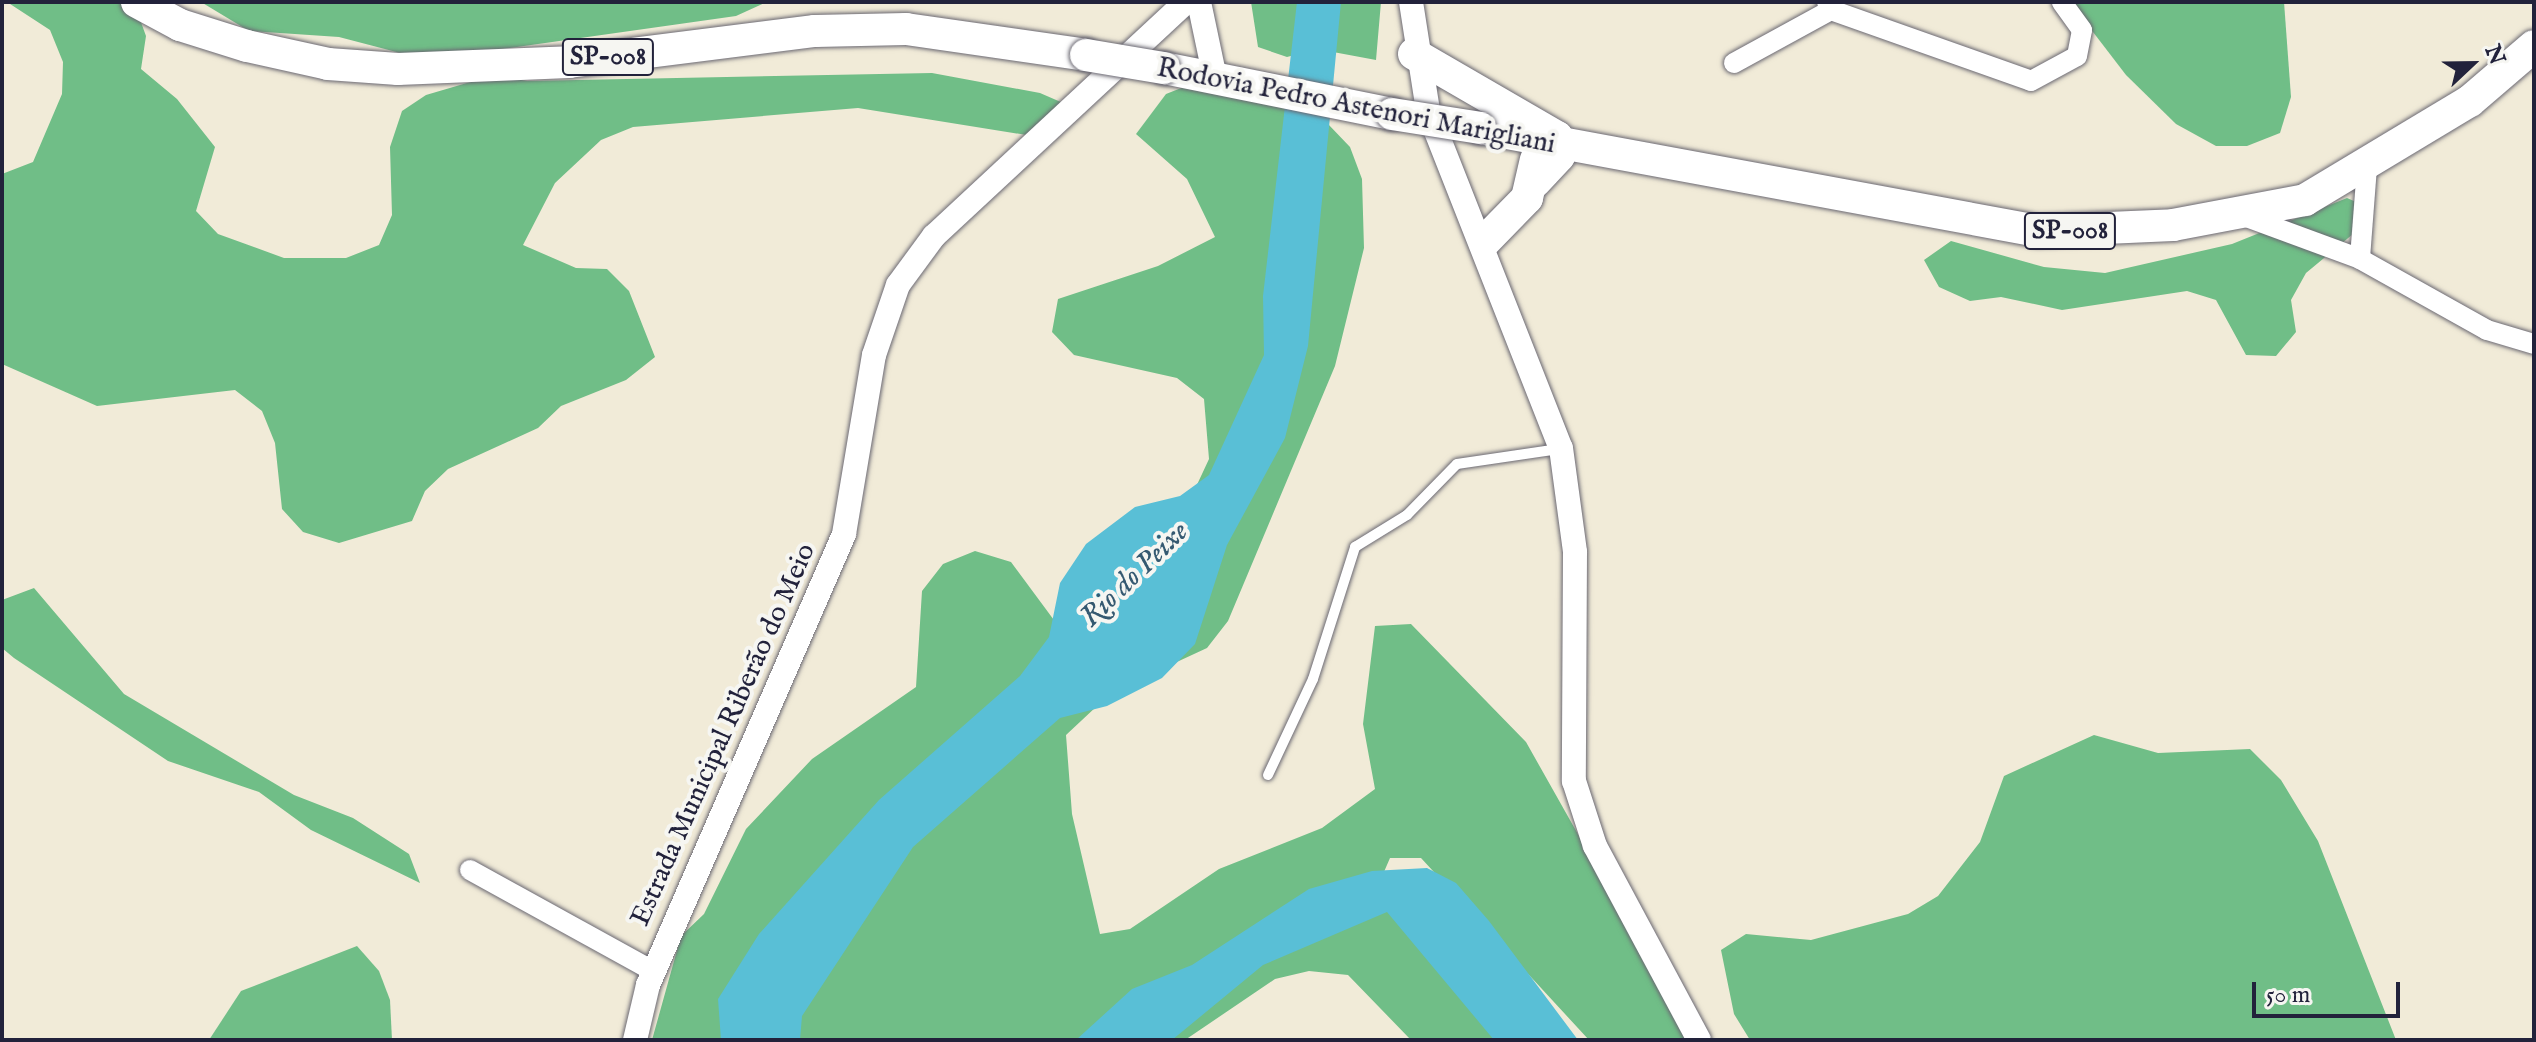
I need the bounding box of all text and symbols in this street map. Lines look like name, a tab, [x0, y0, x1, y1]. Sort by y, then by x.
north arrow	[2432, 24, 2512, 104]
road number: SP-008	[560, 35, 656, 79]
text: N	[2478, 41, 2511, 69]
street label: Rodovia Pedro Astenori Marigliani	[1154, 52, 1558, 162]
road number: SP-008	[2022, 209, 2118, 253]
water label: Rio do Peixe	[1073, 515, 1197, 635]
street label: Estrada Municipal Riberão do Meio	[624, 539, 824, 931]
scale bar	[2256, 966, 2404, 1016]
text: 50 m	[2266, 980, 2310, 1011]

